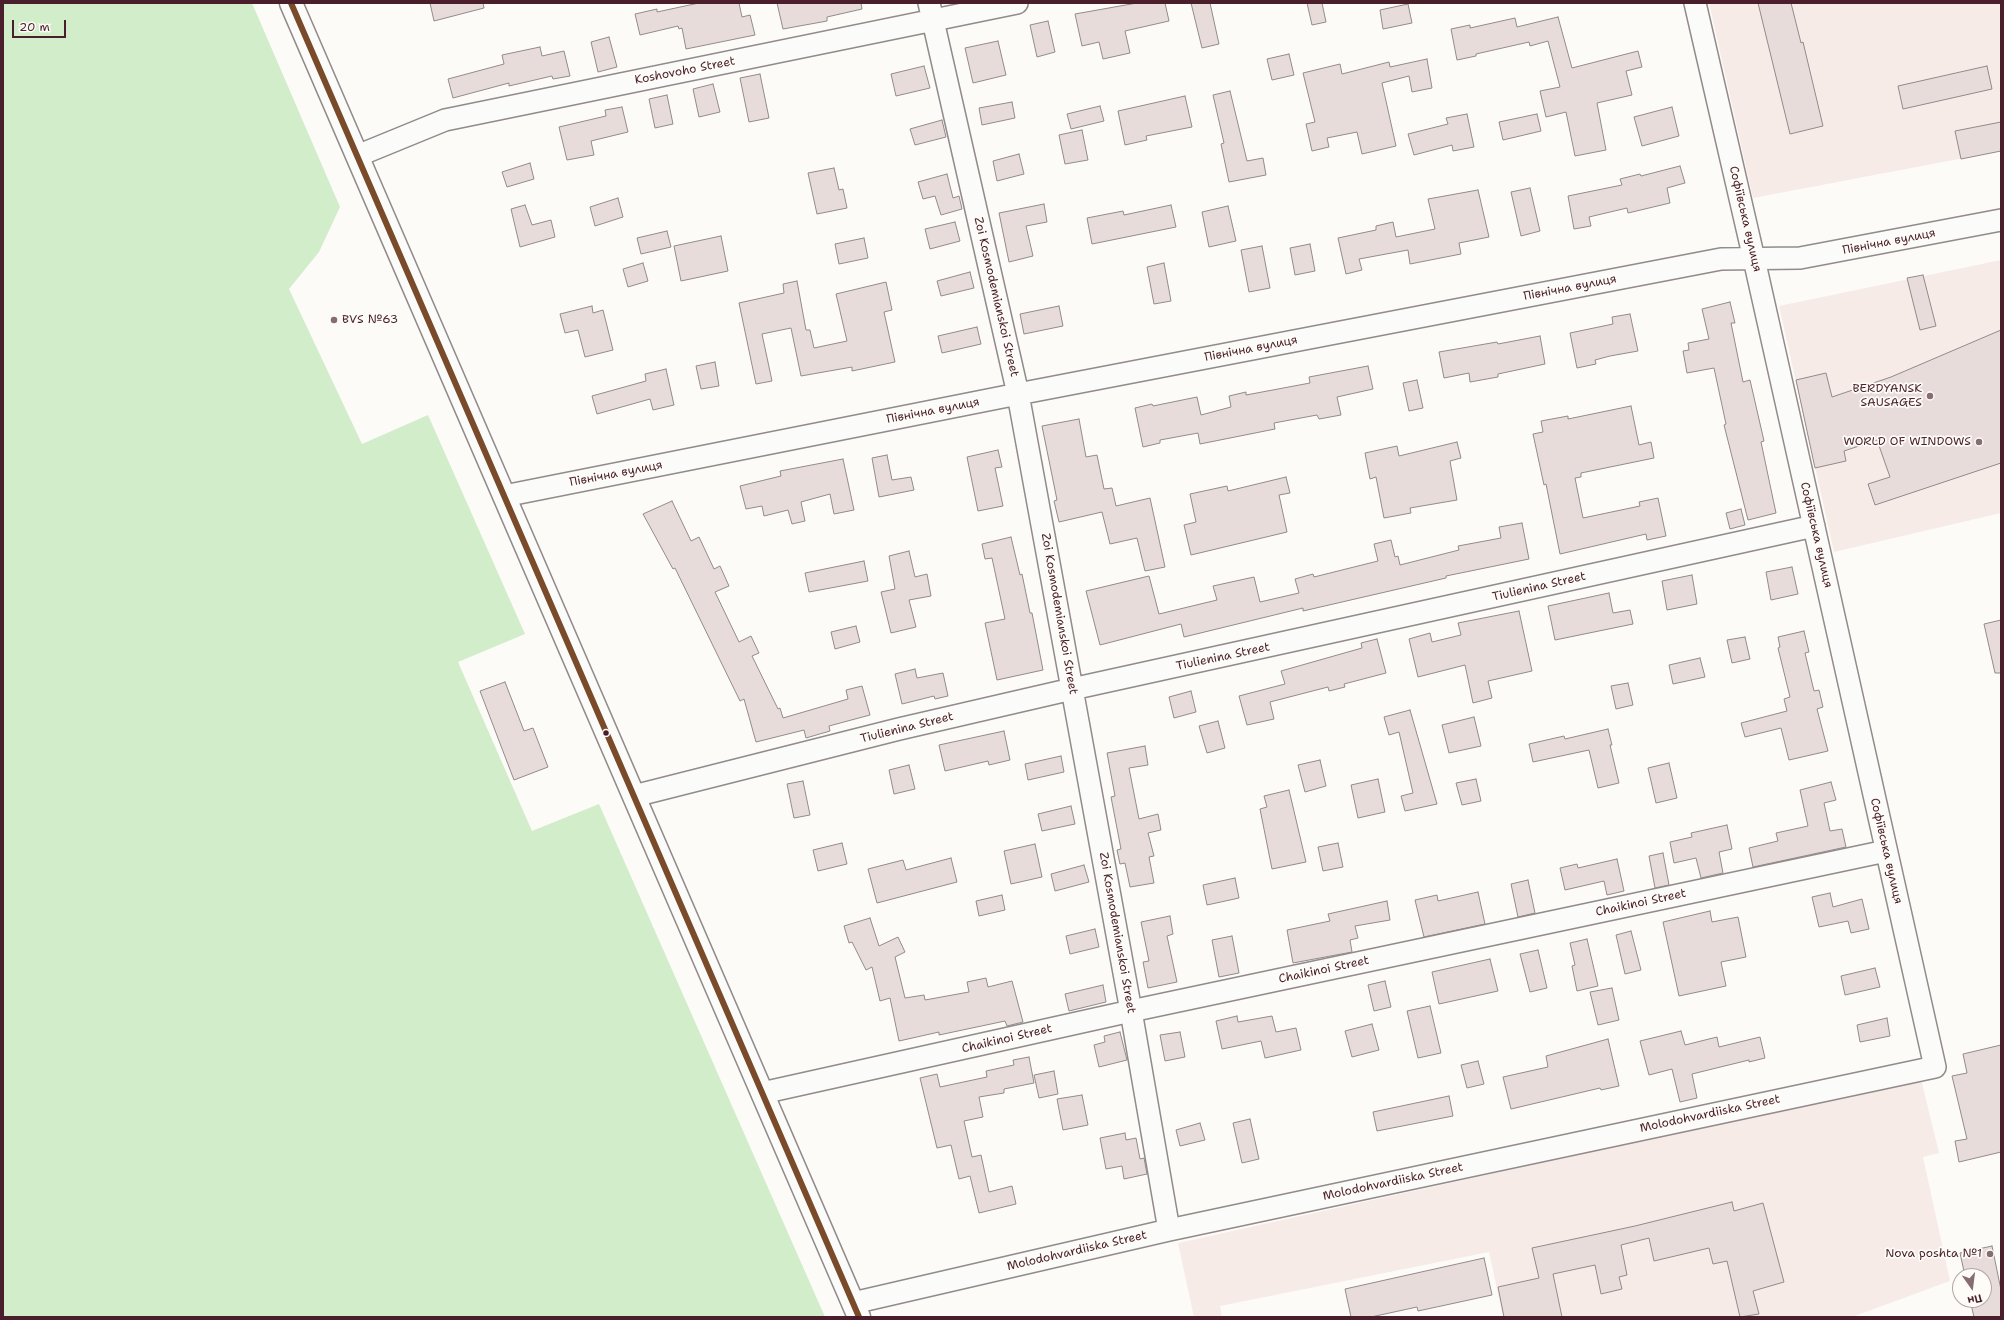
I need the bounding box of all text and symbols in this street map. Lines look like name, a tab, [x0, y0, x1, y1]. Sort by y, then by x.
scale bar	[14, 12, 68, 38]
text: 20 m	[19, 19, 50, 35]
street label: Koshovoho Street	[634, 54, 736, 88]
street label: Софіївська вулиця	[1726, 165, 1764, 273]
street label: Zoi Kosmodemianskoi Street	[971, 216, 1021, 378]
street label: Північна вулиця	[1841, 226, 1937, 258]
street label: Північна вулиця	[1522, 272, 1618, 304]
place label: BVS №63	[342, 313, 398, 327]
marker: BVS №63	[329, 315, 339, 325]
street label: Північна вулиця	[1203, 333, 1299, 365]
place label: BERDYANSK SAUSAGES	[1852, 382, 1922, 410]
marker: BERDYANSK SAUSAGES	[1925, 391, 1935, 401]
street label: Північна вулиця	[885, 395, 981, 427]
place label: WORLD OF WINDOWS	[1843, 435, 1971, 449]
marker: WORLD OF WINDOWS	[1974, 437, 1984, 447]
street label: Північна вулиця	[568, 458, 664, 490]
street label: Софіївська вулиця	[1797, 481, 1835, 589]
street label: Zoi Kosmodemianskoi Street	[1038, 532, 1080, 696]
street label: Tiulienina Street	[1491, 569, 1587, 605]
street label: Tiulienina Street	[1175, 640, 1271, 674]
street label: Tiulienina Street	[859, 709, 955, 747]
unlabelled marker	[601, 728, 611, 738]
street label: Софіївська вулиця	[1867, 797, 1905, 905]
street label: Zoi Kosmodemianskoi Street	[1096, 851, 1138, 1015]
street label: Chaikinoi Street	[1594, 886, 1688, 920]
street label: Chaikinoi Street	[1277, 953, 1371, 987]
street label: Chaikinoi Street	[960, 1022, 1054, 1056]
street label: Molodohvardiiska Street	[1638, 1092, 1782, 1136]
street label: Molodohvardiiska Street	[1321, 1160, 1465, 1204]
street label: Molodohvardiiska Street	[1006, 1228, 1148, 1274]
place label: Nova poshta №1	[1885, 1247, 1982, 1261]
marker: Nova poshta №1	[1985, 1249, 1995, 1259]
north arrow	[1952, 1268, 1992, 1308]
text: Пн	[1966, 1290, 1984, 1308]

